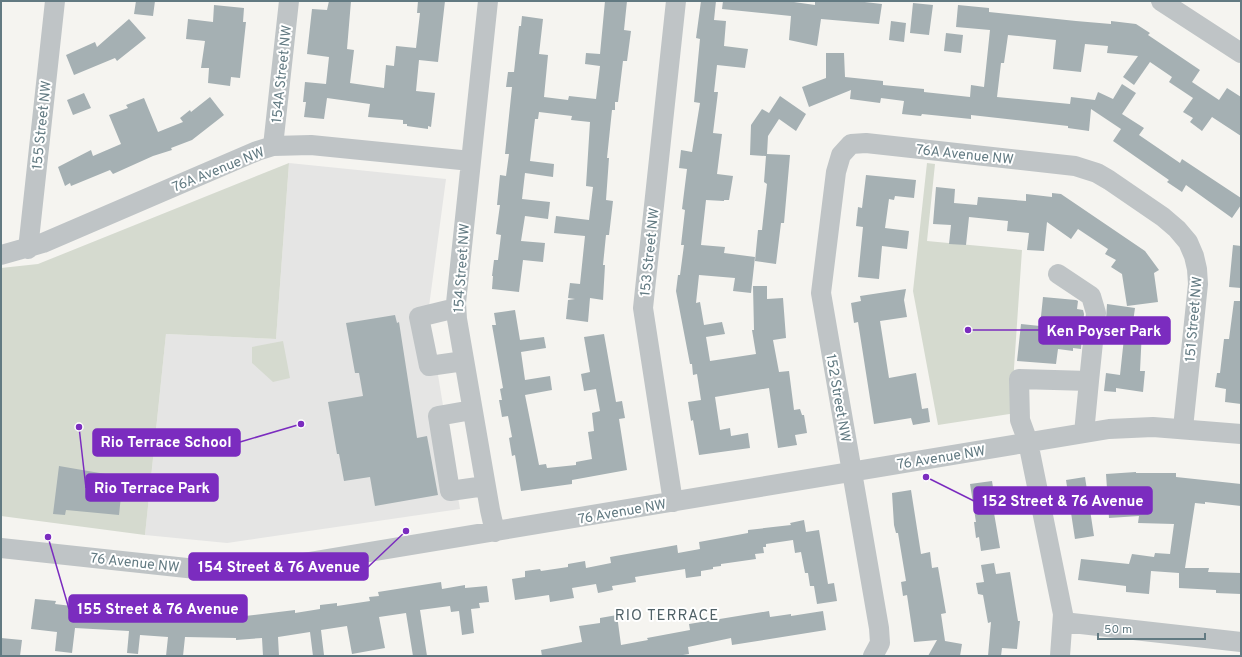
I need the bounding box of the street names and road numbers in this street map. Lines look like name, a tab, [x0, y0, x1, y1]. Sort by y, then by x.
street label: 154A Street NW	[269, 24, 296, 124]
street label: 155 Street NW	[29, 80, 56, 170]
street label: 76A Avenue NW	[915, 142, 1015, 169]
street label: 76A Avenue NW	[170, 144, 267, 197]
street label: 153 Street NW	[637, 207, 664, 297]
street label: 154 Street NW	[451, 223, 474, 313]
street label: 151 Street NW	[1182, 275, 1207, 363]
street label: 152 Street NW	[821, 353, 854, 444]
street label: 76 Avenue NW	[896, 443, 987, 474]
street label: 76 Avenue NW	[577, 496, 668, 529]
street label: 76 Avenue NW	[90, 550, 180, 577]

